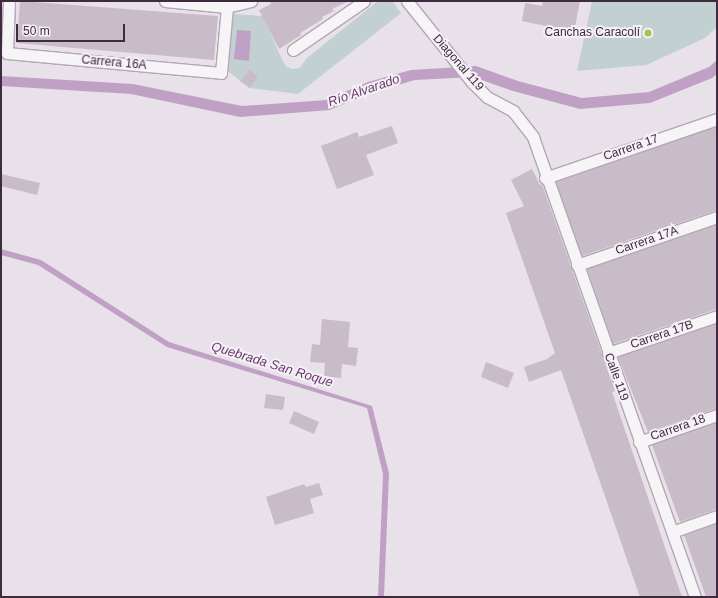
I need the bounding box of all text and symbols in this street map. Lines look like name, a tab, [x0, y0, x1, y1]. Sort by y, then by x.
scale bar	[18, 16, 127, 42]
text: 50 m	[23, 24, 50, 38]
place label: Canchas Caracolí	[545, 26, 640, 40]
marker: Canchas Caracolí	[643, 28, 653, 38]
street label: Diagonal 119	[430, 32, 486, 94]
street label: Carrera 16A	[81, 53, 147, 73]
water label: Río Alvarado	[326, 71, 402, 111]
street label: Carrera 17	[602, 132, 660, 164]
street label: Carrera 17A	[614, 224, 680, 258]
street label: Carrera 17B	[629, 318, 695, 352]
water label: Quebrada San Roque	[209, 339, 335, 391]
street label: Calle 119	[601, 351, 631, 403]
street label: Carrera 18	[649, 412, 707, 444]

